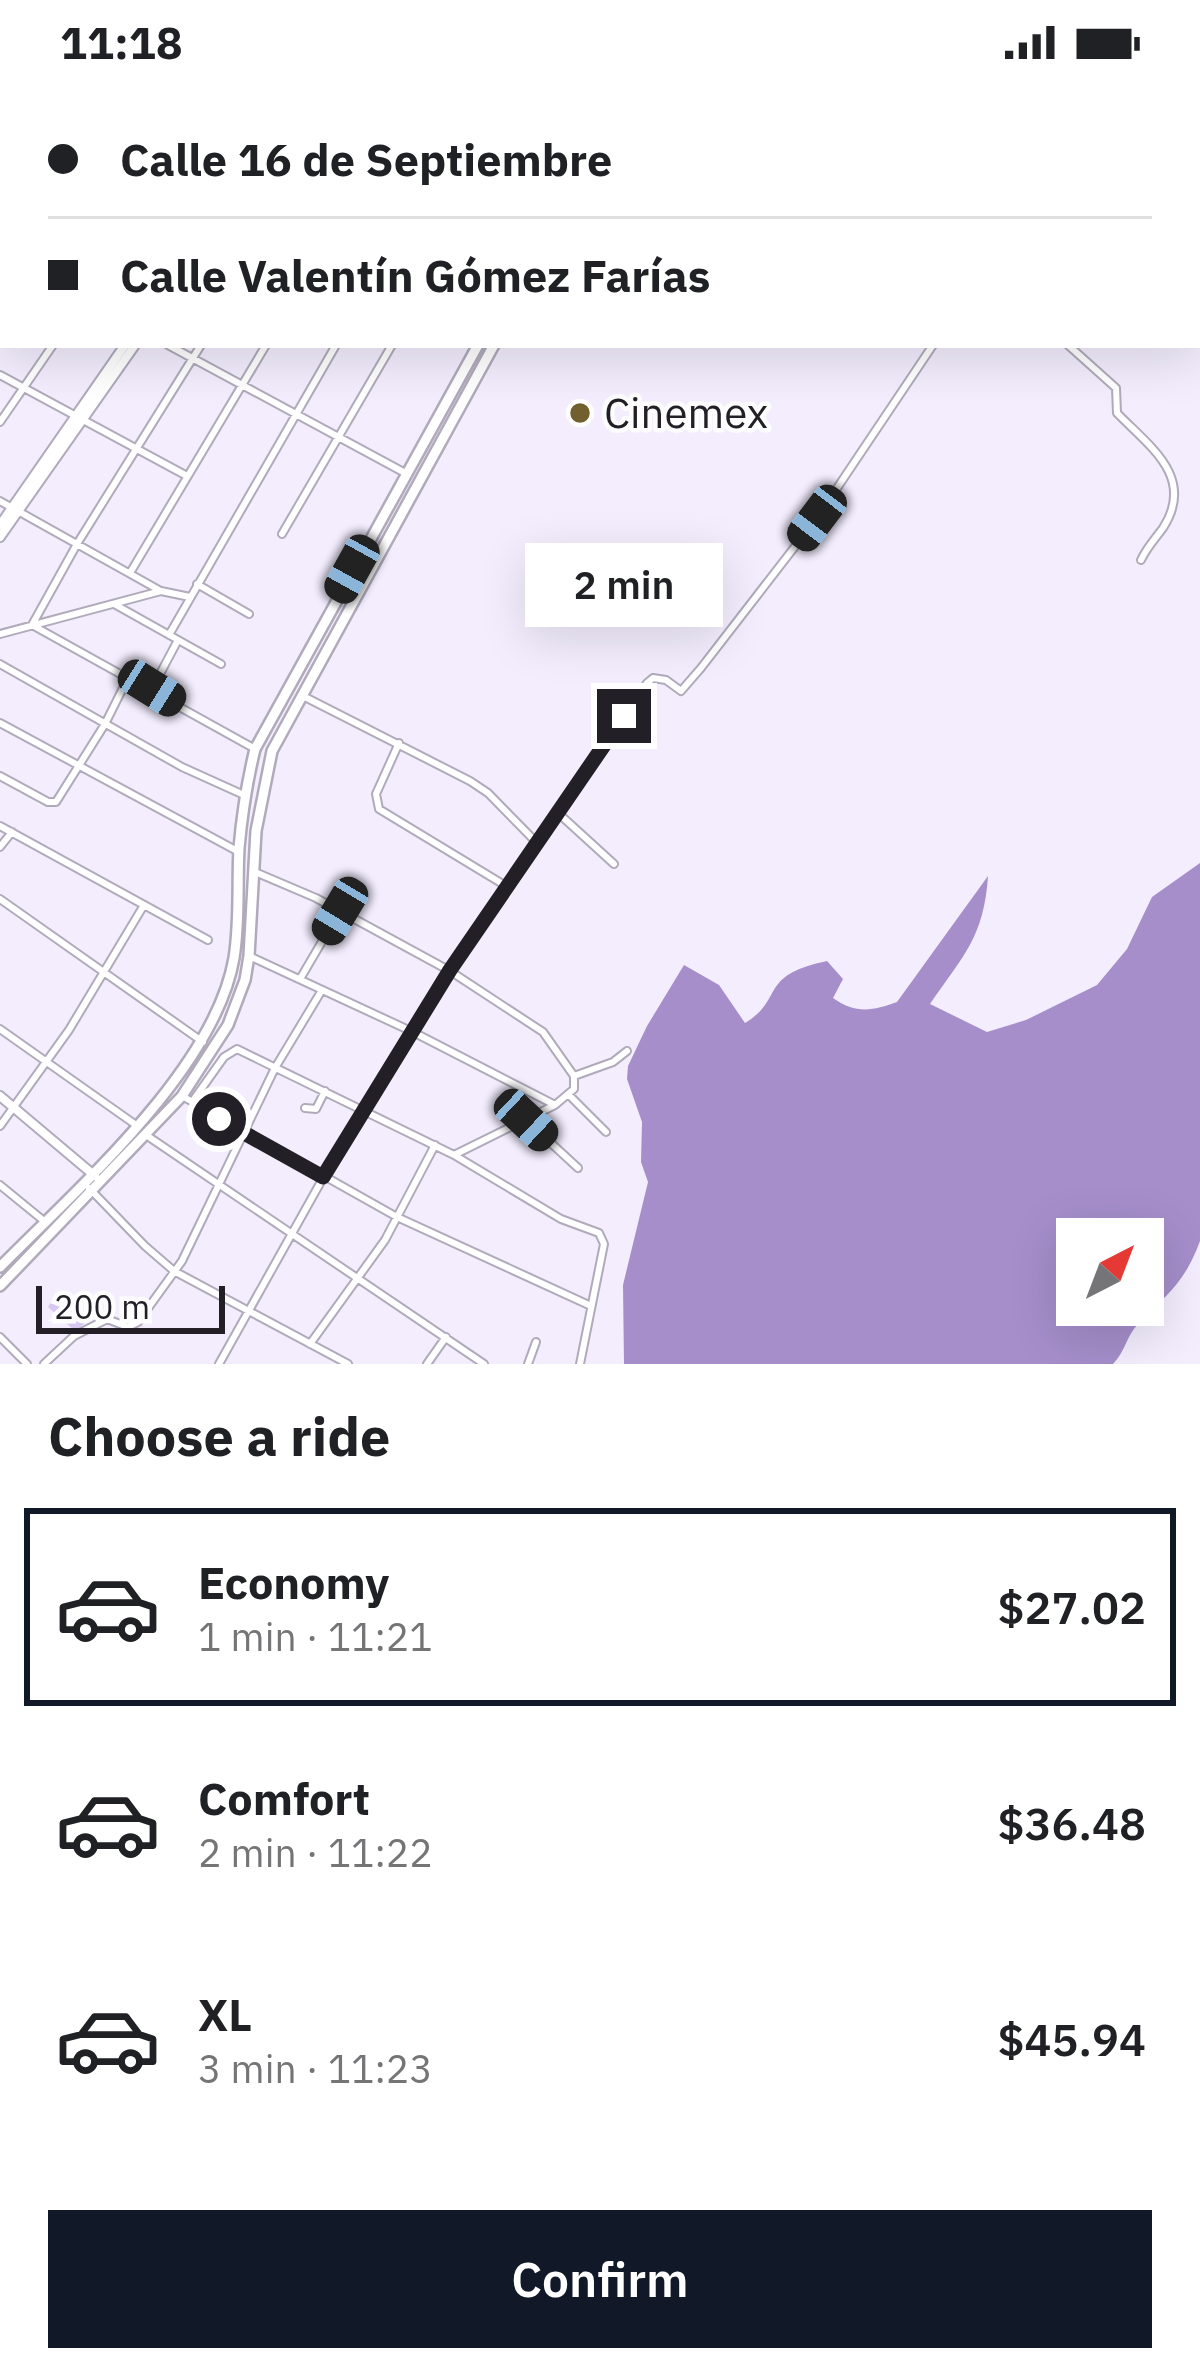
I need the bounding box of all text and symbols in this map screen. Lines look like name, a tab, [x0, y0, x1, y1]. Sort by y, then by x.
text: 11:18	[60, 13, 183, 71]
text: Calle 16 de Septiembre	[120, 130, 612, 188]
text: Calle Valentín Gómez Farías	[120, 246, 711, 304]
place label: Cinemex	[604, 385, 768, 440]
marker: Cinemex	[567, 400, 593, 426]
car	[781, 478, 853, 558]
car	[319, 529, 385, 609]
callout: 2 min	[525, 542, 723, 626]
text: 2 min	[574, 559, 674, 610]
car	[112, 654, 192, 722]
route end	[597, 689, 651, 743]
car	[306, 871, 374, 951]
car	[487, 1082, 565, 1158]
route start	[192, 1092, 246, 1146]
north arrow	[1056, 1218, 1164, 1326]
map controls	[1056, 1218, 1164, 1326]
scale bar	[36, 1280, 225, 1333]
text: 200 m	[54, 1285, 150, 1328]
text: Choose a ride	[48, 1401, 390, 1471]
icon: car	[54, 1553, 162, 1661]
text: Economy	[198, 1553, 389, 1611]
text: $27.02	[998, 1578, 1146, 1636]
text: 1 min · 11:21	[198, 1611, 433, 1662]
icon: car	[54, 1769, 162, 1877]
text: Comfort	[198, 1769, 370, 1827]
text: $36.48	[998, 1794, 1146, 1852]
text: 2 min · 11:22	[198, 1827, 433, 1878]
icon: car	[54, 1985, 162, 2093]
text: XL	[198, 1985, 252, 2043]
text: $45.94	[998, 2010, 1146, 2068]
text: 3 min · 11:23	[198, 2043, 433, 2094]
button: Confirm	[48, 2210, 1152, 2348]

